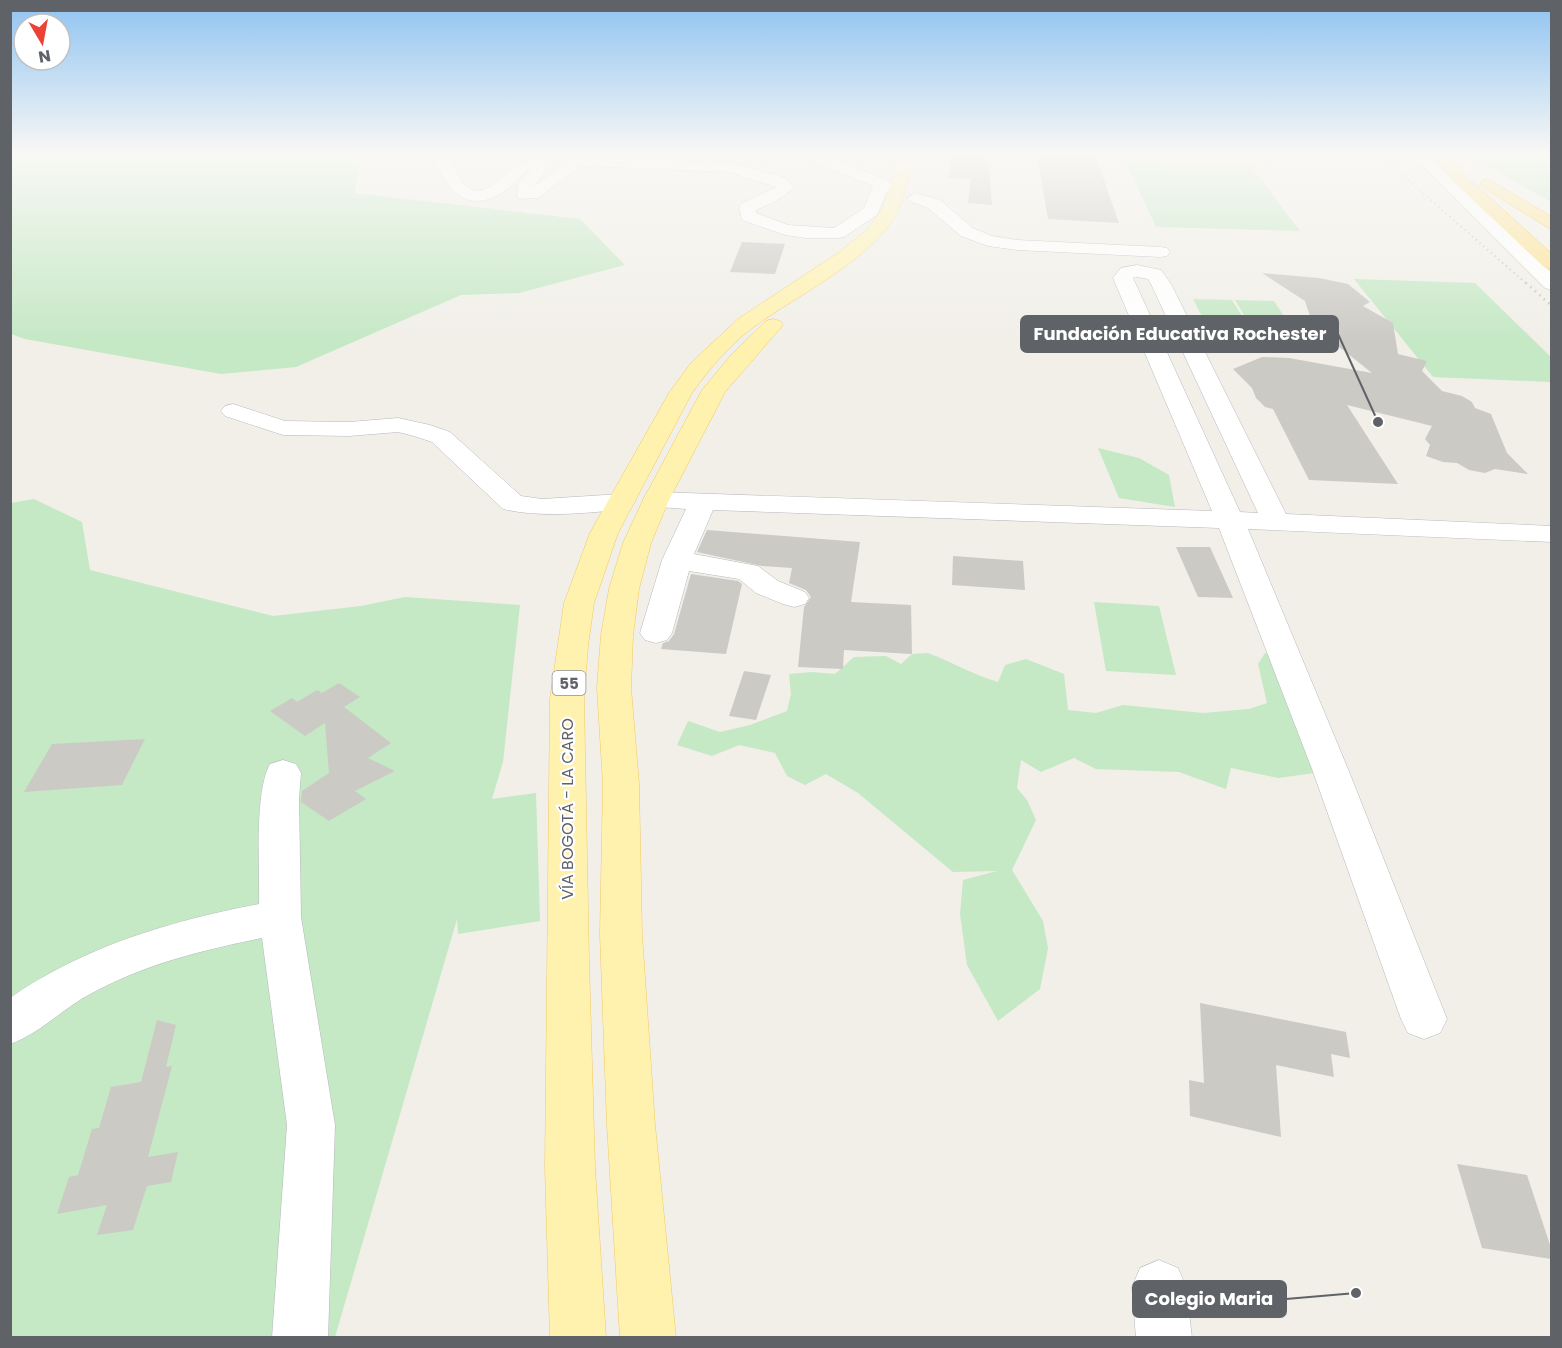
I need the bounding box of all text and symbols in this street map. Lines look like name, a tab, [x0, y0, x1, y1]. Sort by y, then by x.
north arrow	[12, 12, 72, 72]
text: N	[37, 44, 52, 69]
callout: Fundación Educativa Rochester	[1021, 316, 1338, 352]
text: Fundación Educativa Rochester	[1034, 321, 1327, 346]
road number: 55	[552, 671, 586, 695]
street label: VÍA BOGOTÁ - LA CARO	[556, 718, 579, 900]
callout: Colegio Maria	[1133, 1281, 1286, 1317]
text: Colegio Maria	[1145, 1286, 1273, 1311]

